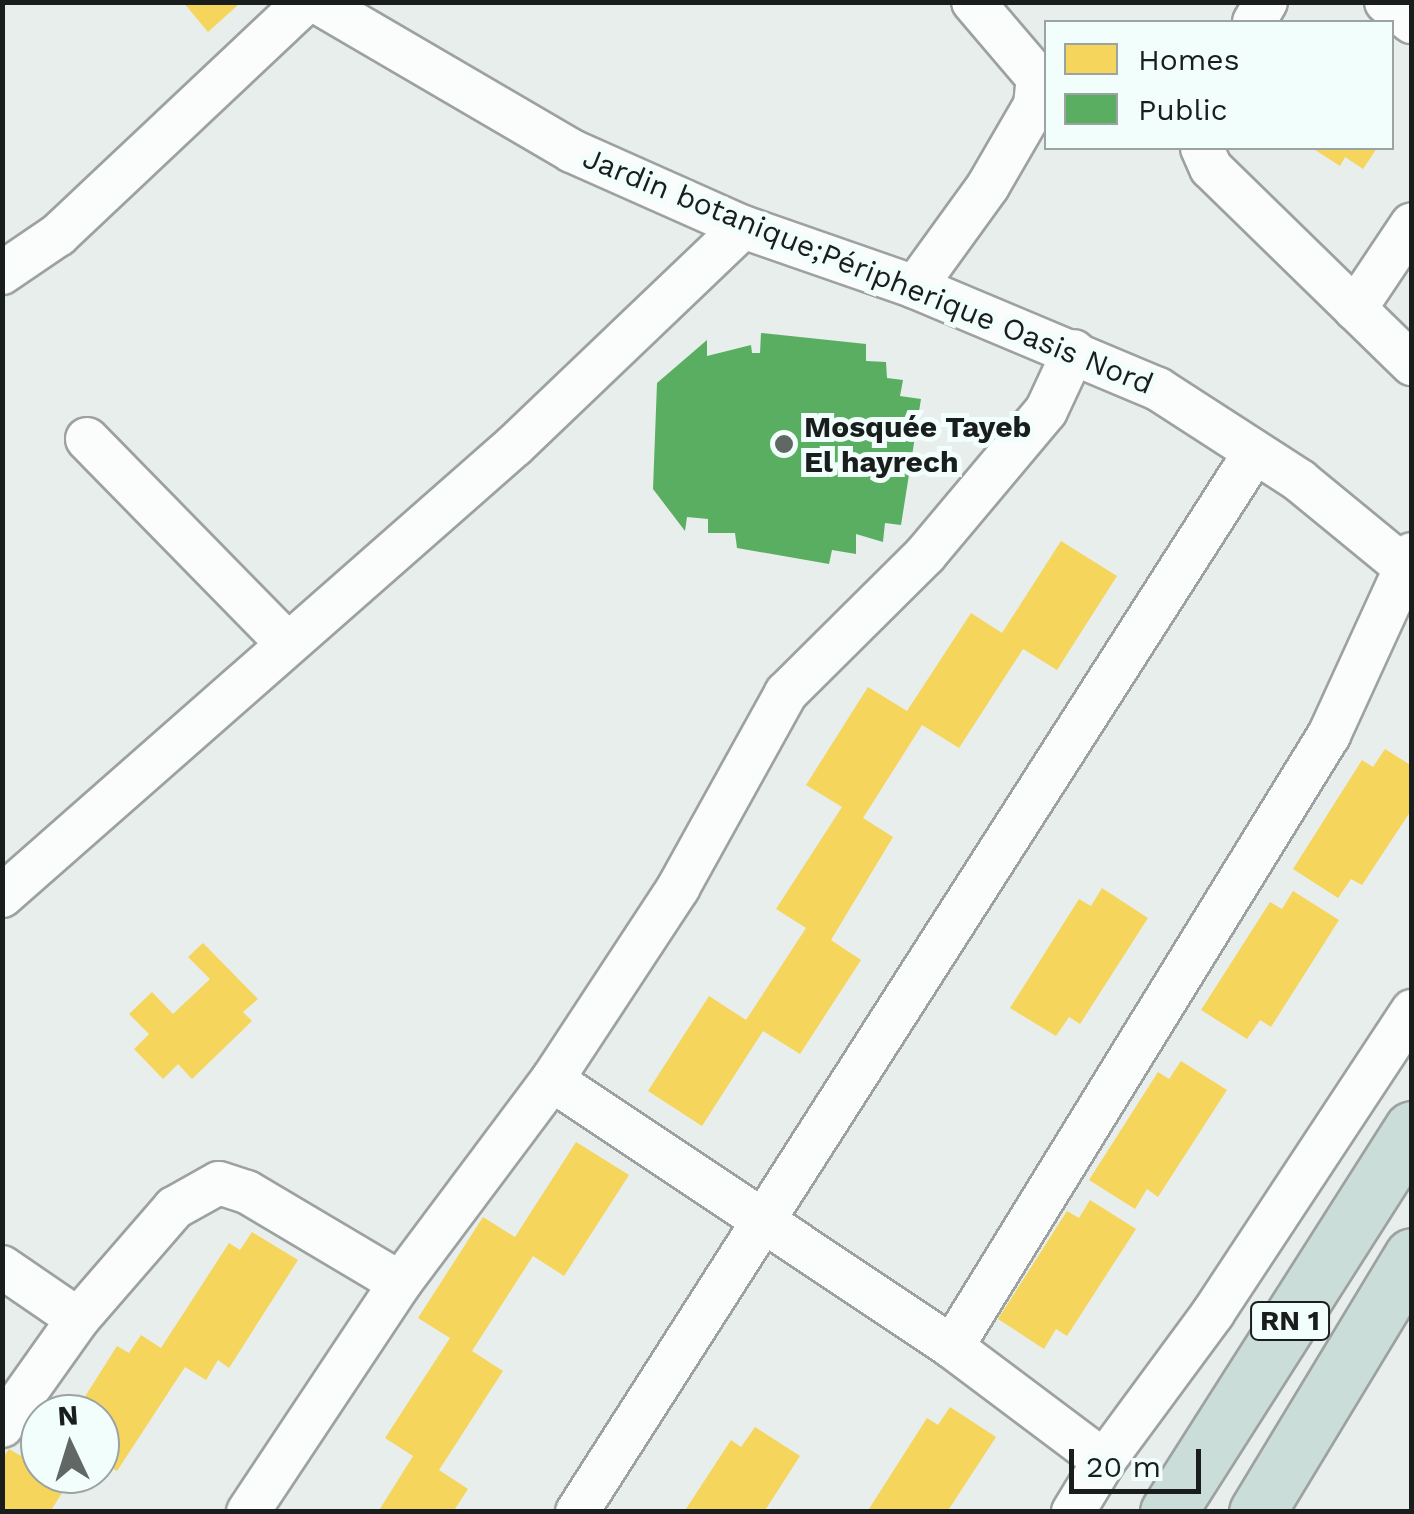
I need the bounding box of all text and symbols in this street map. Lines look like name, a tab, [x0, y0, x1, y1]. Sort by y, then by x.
legend	[1044, 20, 1394, 150]
text: Homes	[1138, 42, 1240, 77]
text: Public	[1138, 92, 1228, 127]
street label: Jardin botanique;Péripherique Oasis Nord	[578, 140, 1158, 402]
place label: Mosquée Tayeb El hayrech	[804, 409, 1032, 480]
marker: Mosquée Tayeb El hayrech	[773, 433, 795, 455]
road number: RN 1	[1248, 1298, 1332, 1344]
north arrow	[20, 1394, 120, 1494]
text: N	[57, 1398, 80, 1433]
scale bar	[1074, 1429, 1206, 1491]
text: 20 m	[1086, 1449, 1161, 1484]

